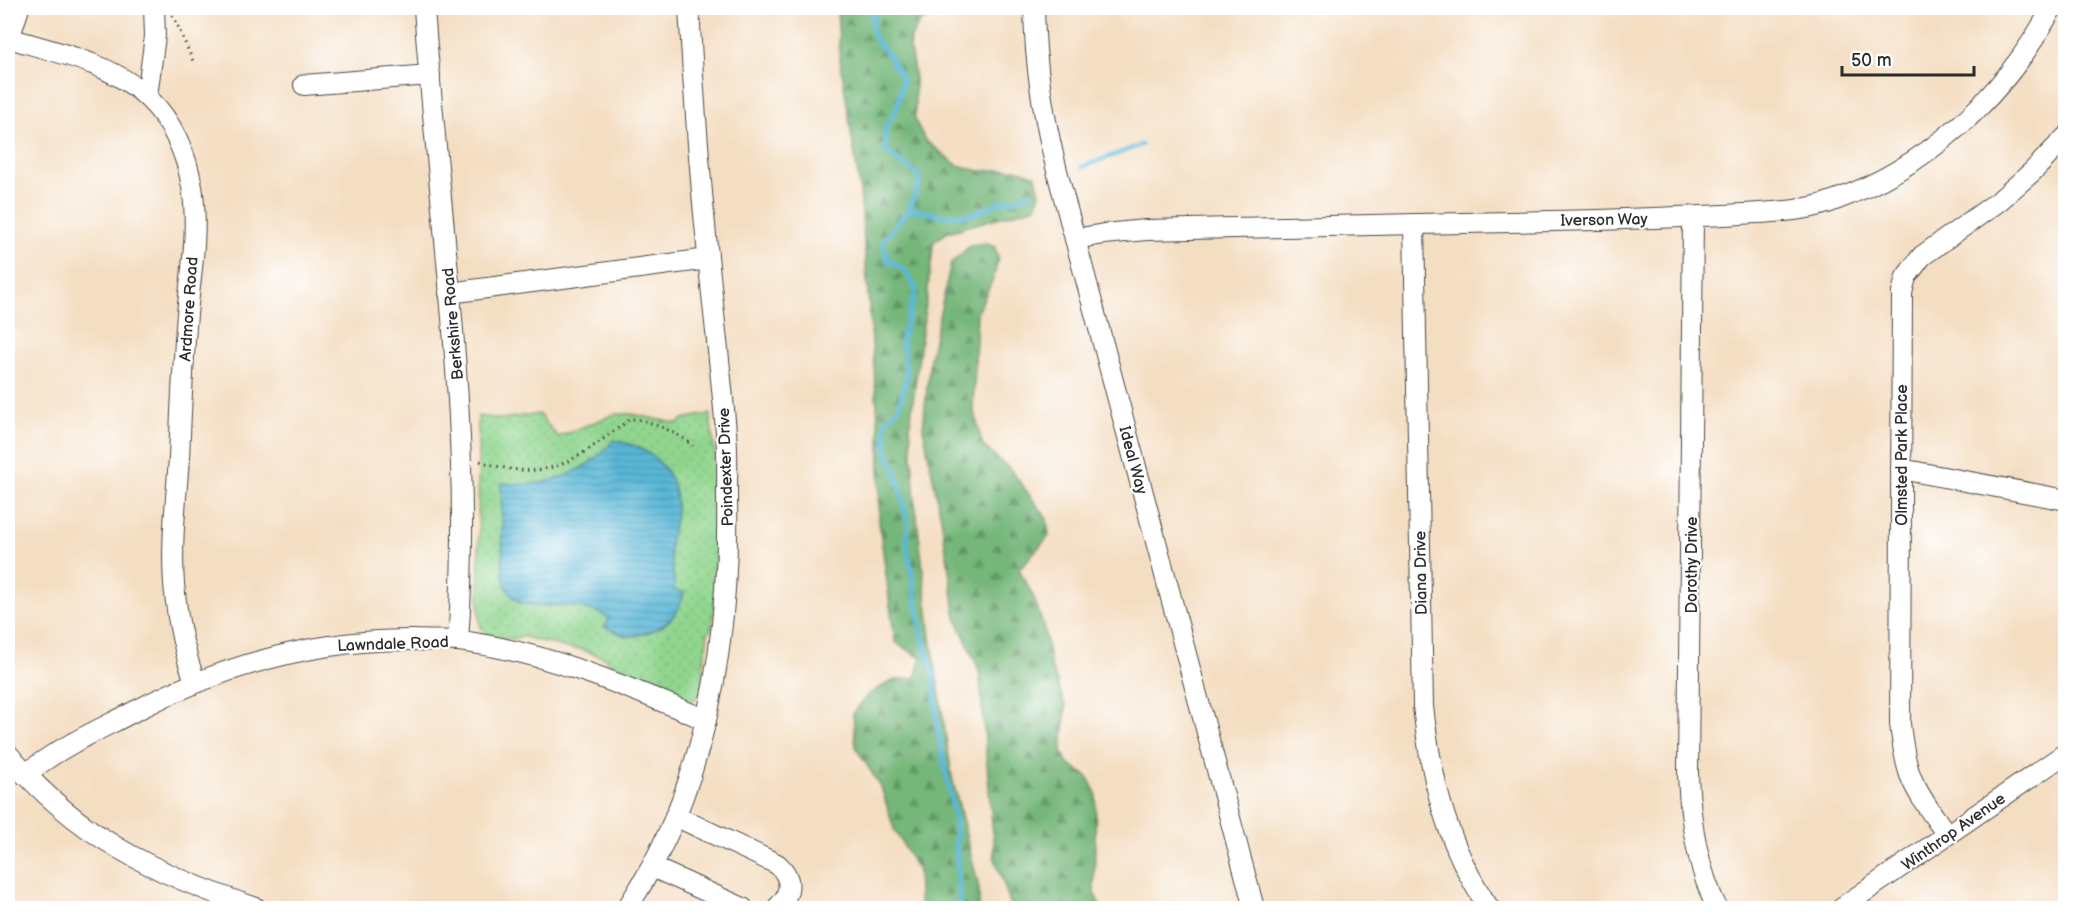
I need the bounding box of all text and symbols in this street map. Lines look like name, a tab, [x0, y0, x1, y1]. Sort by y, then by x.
scale bar	[1842, 39, 1974, 77]
text: 50 m	[1851, 50, 1892, 71]
street label: Iverson Way	[1560, 210, 1649, 231]
street label: Ardmore Road	[176, 256, 203, 362]
street label: Berkshire Road	[439, 267, 468, 381]
street label: Olmsted Park Place	[1893, 384, 1912, 526]
street label: Poindexter Drive	[715, 407, 738, 527]
street label: Ideal Way	[1114, 424, 1151, 497]
street label: Dorothy Drive	[1683, 516, 1702, 613]
street label: Diana Drive	[1411, 530, 1432, 615]
street label: Lawndale Road	[337, 633, 449, 656]
street label: Winthrop Avenue	[1898, 789, 2010, 875]

